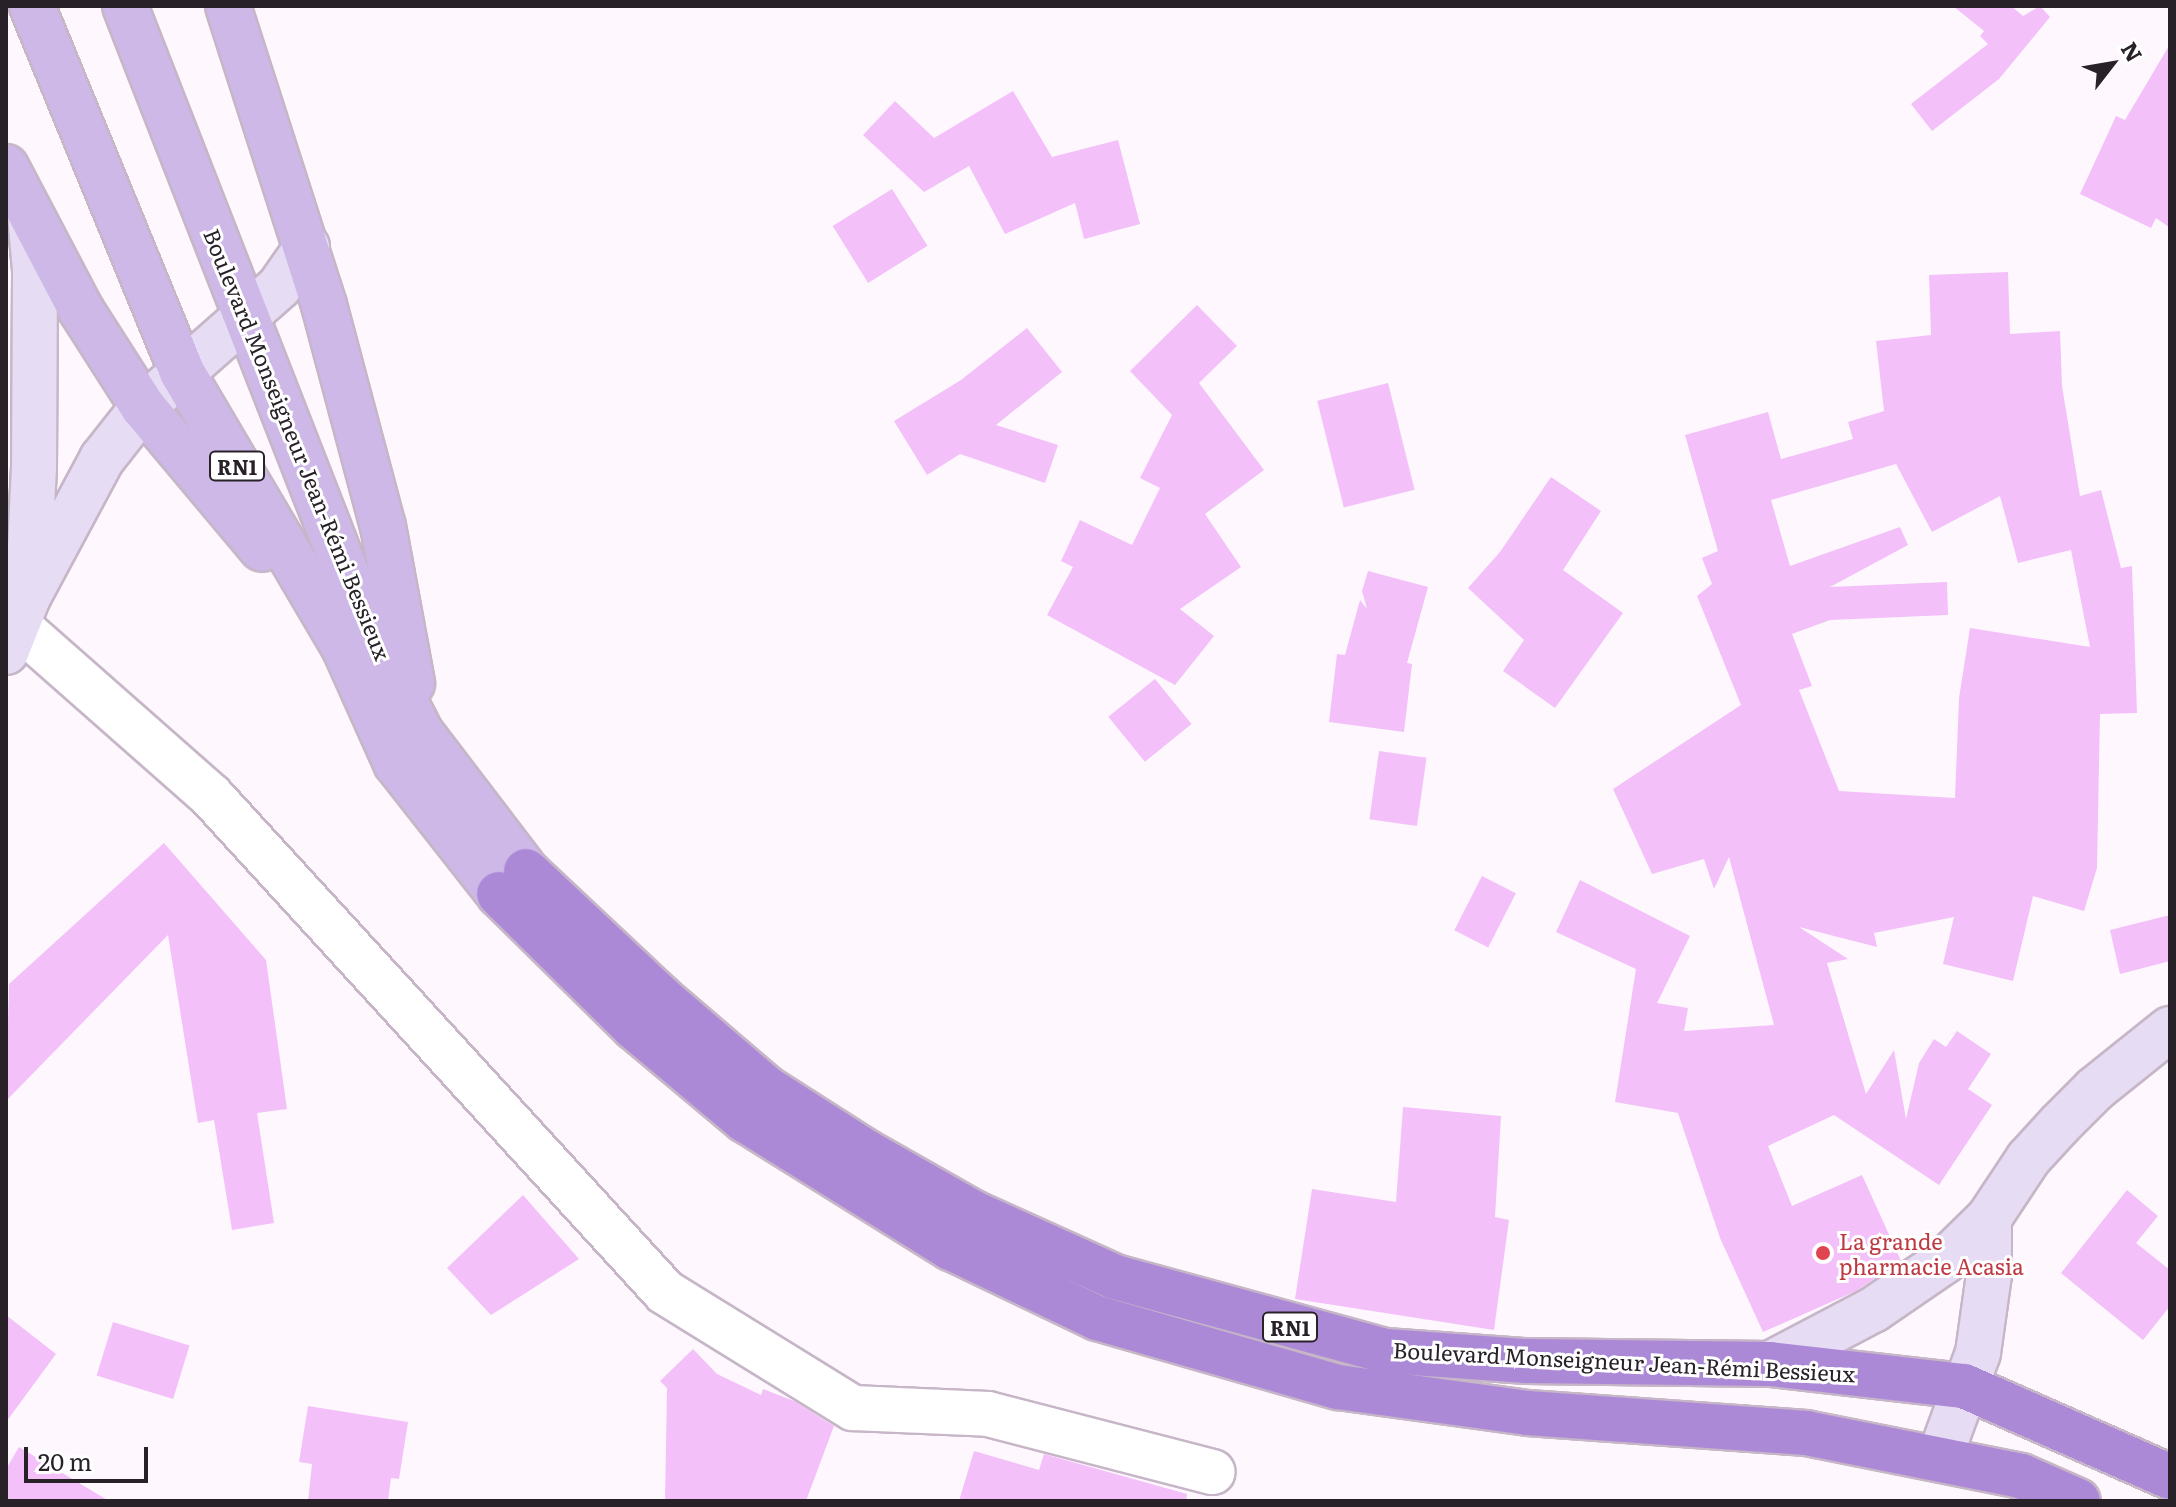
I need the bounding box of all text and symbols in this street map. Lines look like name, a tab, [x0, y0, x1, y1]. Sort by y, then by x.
north arrow	[2072, 24, 2152, 104]
text: N	[2114, 35, 2152, 68]
street label: Boulevard Monseigneur Jean-Rémi Bessieux	[199, 224, 397, 664]
road number: RN1	[209, 450, 265, 482]
place label: La grande pharmacie Acasia	[1839, 1227, 2024, 1278]
marker: La grande pharmacie Acasia	[1814, 1244, 1832, 1262]
road number: RN1	[1262, 1311, 1318, 1343]
street label: Boulevard Monseigneur Jean-Rémi Bessieux	[1392, 1336, 1856, 1386]
scale bar	[28, 1431, 152, 1481]
text: 20 m	[38, 1443, 92, 1478]

